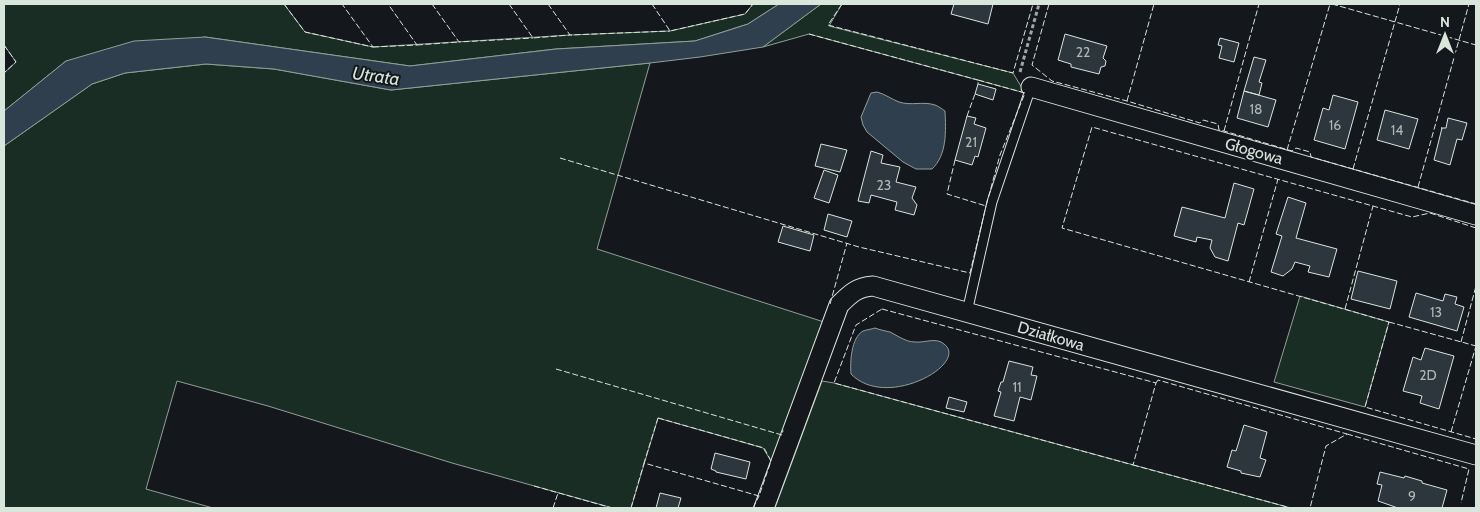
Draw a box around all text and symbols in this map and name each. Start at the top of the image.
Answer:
north arrow [1420,10,1470,60]
text: N [1440,13,1450,31]
house number: 22 [1076,43,1090,61]
water label: Utrata [351,62,401,90]
house number: 18 [1249,100,1263,118]
house number: 16 [1329,116,1341,134]
house number: 14 [1391,121,1403,139]
house number: 21 [965,133,977,151]
street label: Głogowa [1223,134,1285,168]
house number: 23 [877,176,891,194]
house number: 13 [1430,303,1442,321]
street label: Działkowa [1015,317,1087,355]
house number: 2D [1419,366,1437,384]
house number: 11 [1012,378,1022,396]
house number: 9 [1408,487,1416,505]

